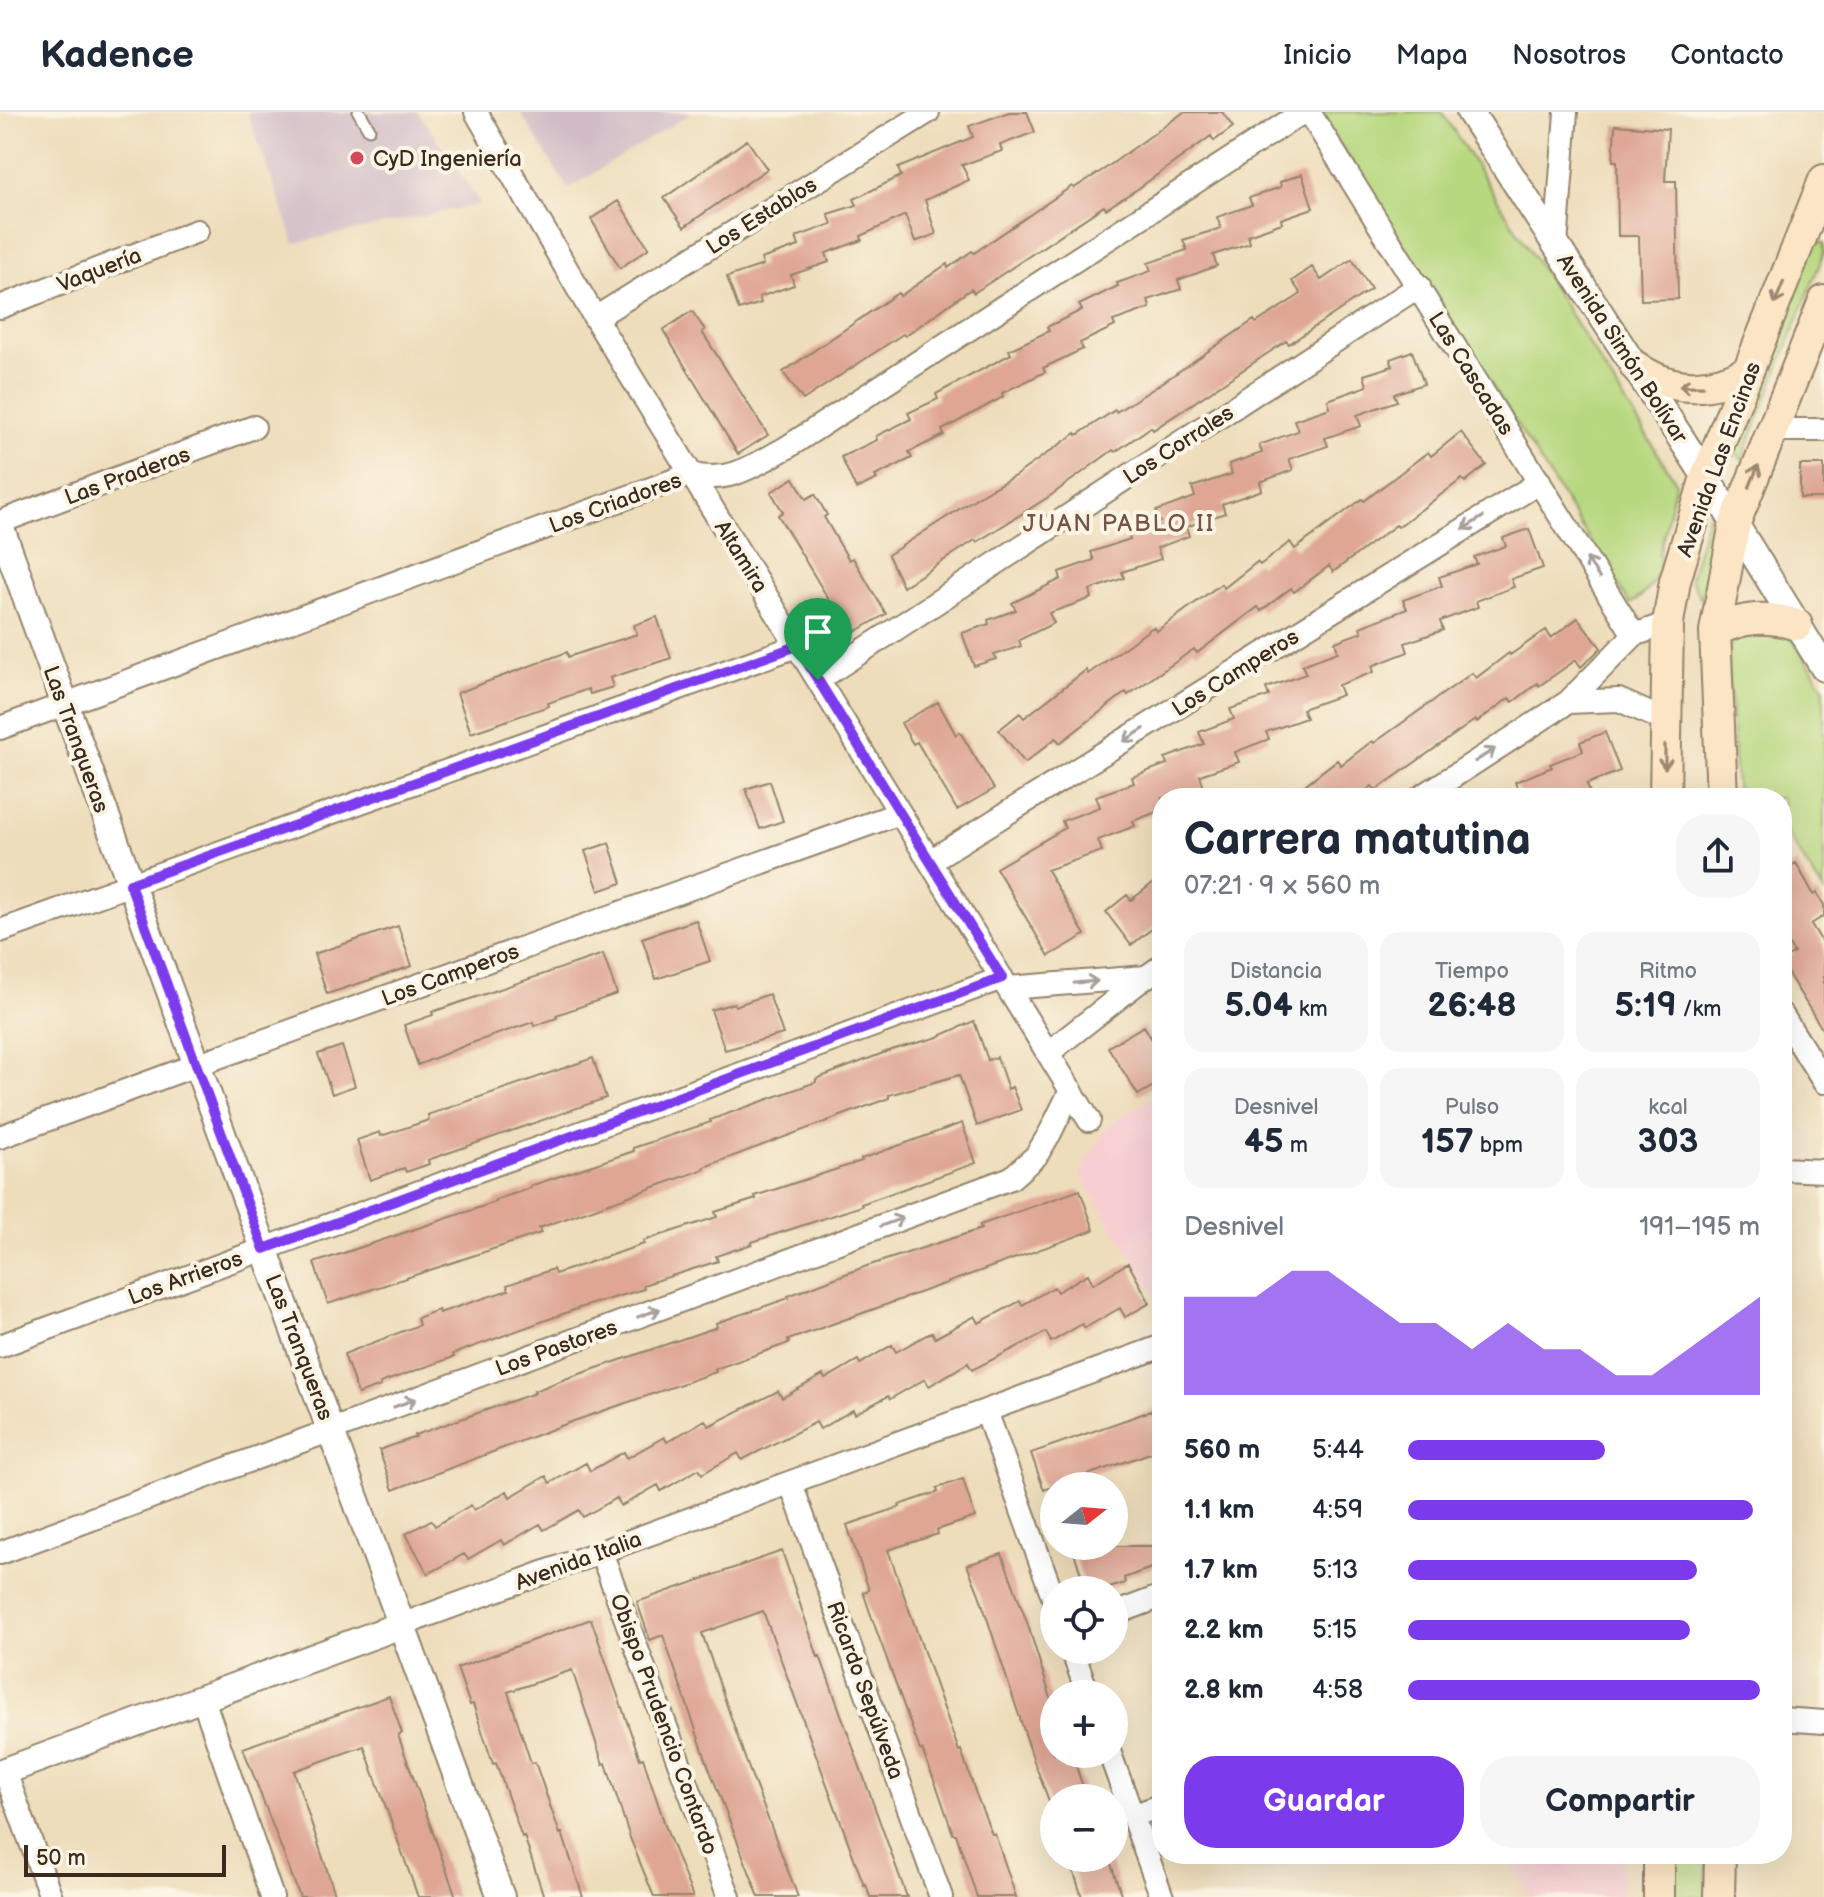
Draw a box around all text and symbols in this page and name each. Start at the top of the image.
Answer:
text: Kadence [40,33,194,78]
text: Inicio [1283,39,1352,72]
text: Mapa [1396,39,1468,72]
text: Nosotros [1512,39,1626,72]
text: Contacto [1670,39,1784,72]
place label: CyD Ingeniería [373,146,522,173]
marker: CyD Ingeniería [348,149,366,167]
street label: Los Establos [701,171,822,261]
street label: Vaquería [54,242,145,299]
street label: Avenida Simón Bolívar [1550,249,1694,449]
one-way arrow [1771,280,1785,305]
street label: Las Cascadas [1422,307,1519,441]
street label: Avenida Las Encinas [1672,358,1767,561]
one-way arrow [1678,378,1705,393]
street label: Los Corrales [1119,400,1239,491]
street label: Las Praderas [61,441,194,512]
one-way arrow [1747,464,1762,489]
street label: Los Criadores [546,467,686,540]
district label: JUAN PABLO II [1023,509,1215,538]
one-way arrow [1463,515,1485,531]
street label: Altamira [708,516,773,598]
one-way arrow [1585,557,1601,580]
pin [784,598,852,680]
icon: arrive [796,610,840,654]
street label: Los Camperos [1167,624,1304,723]
street label: Las Tranqueras [37,662,115,817]
one-way arrow [1123,727,1146,743]
one-way arrow [1658,743,1673,770]
one-way arrow [1473,747,1496,763]
text: Carrera matutina [1184,814,1531,867]
button: share [1676,814,1760,898]
text: 07:21 · 9 × 560 m [1184,871,1380,902]
street label: Los Camperos [378,938,523,1013]
text: Distancia [1230,958,1322,985]
text: Tiempo [1435,958,1509,985]
text: Ritmo [1639,958,1697,985]
one-way arrow [1072,974,1099,989]
text: 5.04 [1224,985,1293,1026]
text: 26:48 [1427,985,1517,1026]
text: 5:19 [1615,985,1677,1026]
text: km [1293,996,1328,1023]
text: /km [1677,996,1721,1023]
text: Desnivel [1234,1094,1318,1121]
text: Pulso [1445,1094,1499,1121]
text: kcal [1648,1094,1688,1121]
text: 45 [1244,1121,1284,1162]
text: 157 [1421,1121,1474,1162]
text: 303 [1638,1121,1698,1162]
text: m [1284,1132,1308,1159]
text: bpm [1474,1132,1523,1159]
text: Desnivel [1184,1212,1284,1243]
text: 191–195 m [1639,1212,1760,1243]
one-way arrow [879,1214,904,1228]
street label: Los Arrieros [125,1245,246,1312]
street label: Las Tranqueras [258,1271,339,1424]
one-way arrow [636,1304,661,1319]
street label: Los Pastores [492,1314,621,1383]
one-way arrow [392,1395,417,1409]
text: 560 m [1184,1435,1260,1466]
text: 5:44 [1312,1435,1364,1466]
north arrow [1040,1472,1128,1560]
map controls [1040,1472,1128,1872]
text: 1.1 km [1184,1495,1254,1526]
text: 4:59 [1312,1495,1363,1526]
street label: Avenida Italia [512,1526,645,1597]
text: 1.7 km [1184,1555,1258,1586]
text: 5:13 [1312,1555,1358,1586]
button: locate [1040,1576,1128,1664]
street label: Obispo Prudencio Contardo [604,1590,723,1859]
street label: Ricardo Sepúlveda [820,1598,909,1783]
text: 2.2 km [1184,1615,1264,1646]
text: 5:15 [1312,1615,1357,1646]
text: 2.8 km [1184,1675,1264,1706]
text: 4:58 [1312,1675,1363,1706]
button: + [1040,1680,1128,1768]
button: Guardar [1184,1756,1464,1848]
button: Compartir [1480,1756,1760,1848]
button: − [1040,1784,1128,1872]
scale bar [24,1841,226,1877]
text: 50 m [36,1845,86,1872]

